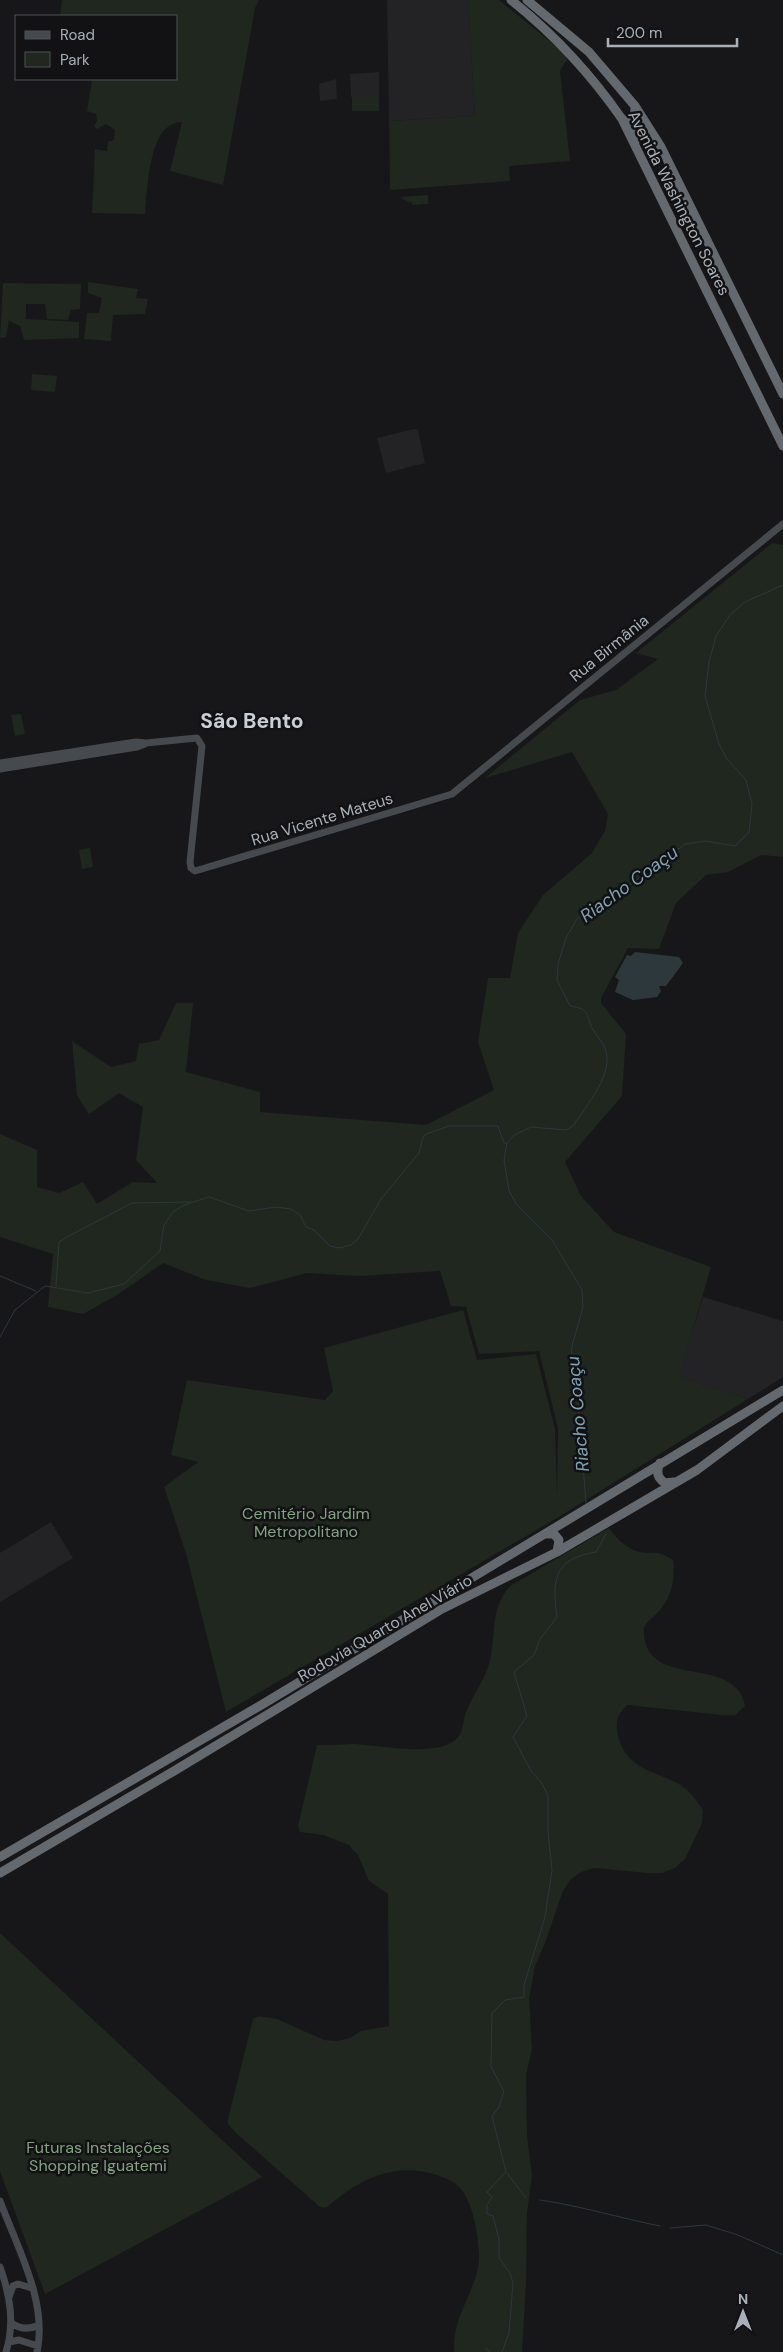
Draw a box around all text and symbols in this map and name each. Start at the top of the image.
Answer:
legend [15,15,178,80]
scale bar [608,15,737,47]
text: 200 m [616,23,662,43]
text: Road [60,25,95,45]
text: Park [60,50,90,70]
street label: Avenida Washington Soares [623,107,735,299]
street label: Rua Birmânia [565,610,653,686]
district label: São Bento [200,707,304,735]
street label: Rua Vicente Mateus [249,787,395,851]
water label: Riacho Coaçu [575,840,683,928]
water label: Riacho Coaçu [561,1355,595,1473]
park label: Cemitério Jardim Metropolitano [242,1503,370,1542]
street label: Rodovia Quarto Anel Viário [294,1569,476,1687]
park label: Futuras Instalações Shopping Iguatemi [26,2137,170,2176]
north arrow [718,2287,768,2337]
text: N [738,2290,748,2308]

